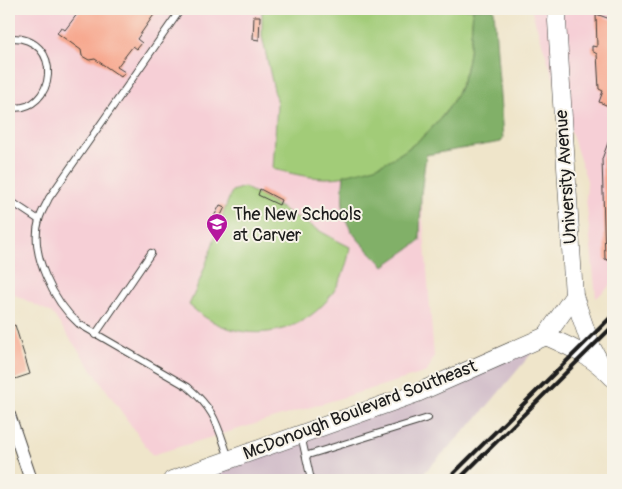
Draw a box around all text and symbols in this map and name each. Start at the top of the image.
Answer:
street label: University Avenue [550,109,582,245]
place label: The New Schools at Carver [233,203,361,247]
school or university icon: The New Schools at Carver [205,212,229,243]
street label: McDonough Boulevard Southeast [240,354,481,465]

